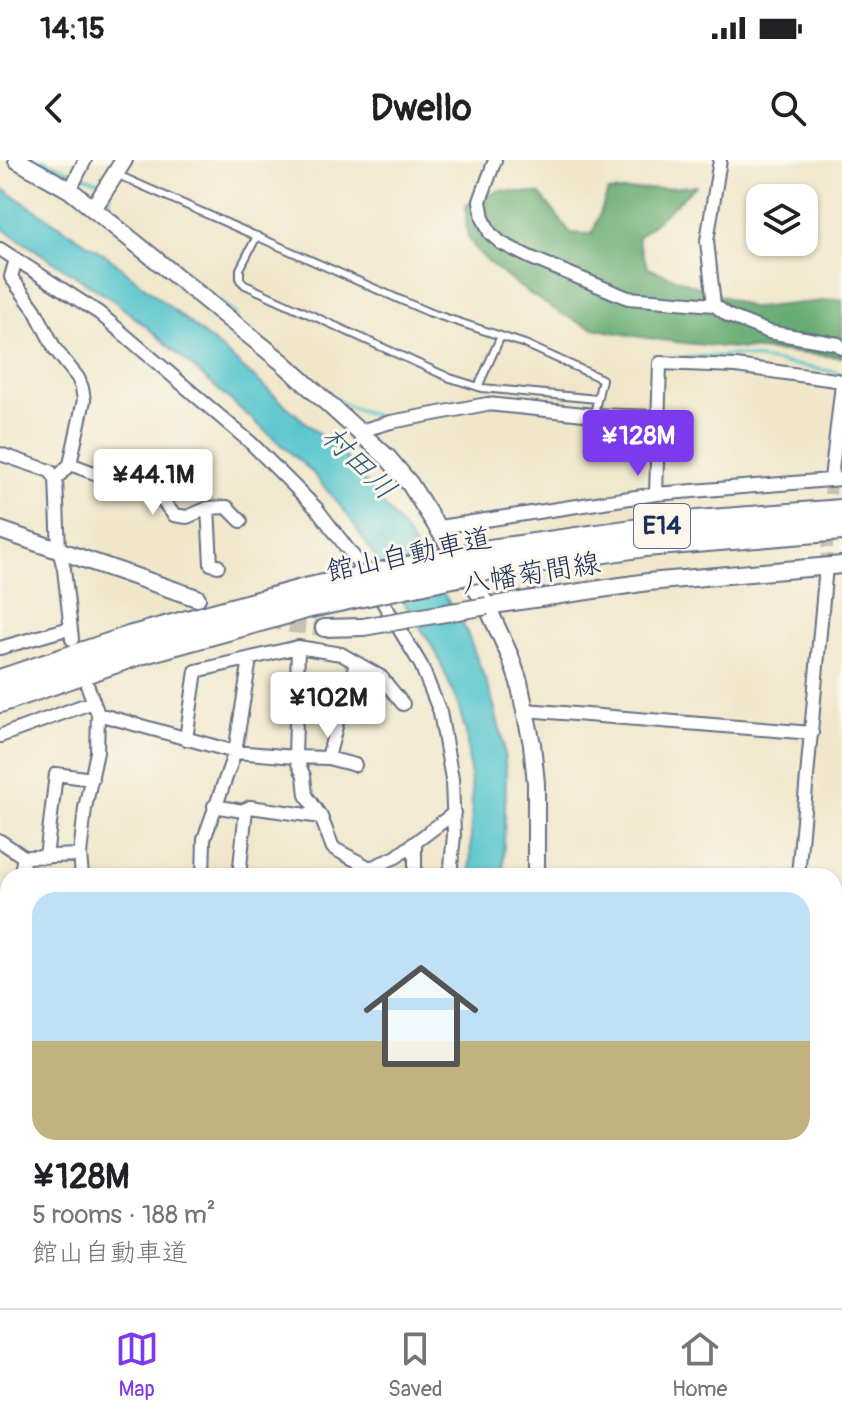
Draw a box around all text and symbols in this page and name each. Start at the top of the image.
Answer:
text: 14:15 [40,10,105,47]
icon: back [32,86,76,130]
text: Dwello [370,86,472,131]
icon: search [766,86,810,130]
map controls [746,184,818,256]
button: layers [746,184,818,256]
pin: ¥128M [582,410,694,478]
water label: 村田川 [314,418,404,508]
text: ¥128M [601,420,675,452]
pin: ¥44.1M [88,449,218,517]
text: ¥44.1M [112,459,194,491]
road number: E14 [634,504,690,548]
street label: 館山自動車道 [323,520,495,590]
street label: 八幡菊間線 [459,546,603,602]
pin: ¥102M [272,672,384,740]
text: ¥102M [288,682,368,714]
icon: home [349,944,493,1088]
text: ¥128M [32,1156,130,1199]
text: 5 rooms · 188 m² [32,1199,216,1231]
text: 館山自動車道 [32,1237,188,1269]
tab: Map [115,1327,159,1403]
tab: Saved [388,1327,443,1403]
tab: Home [672,1327,727,1403]

